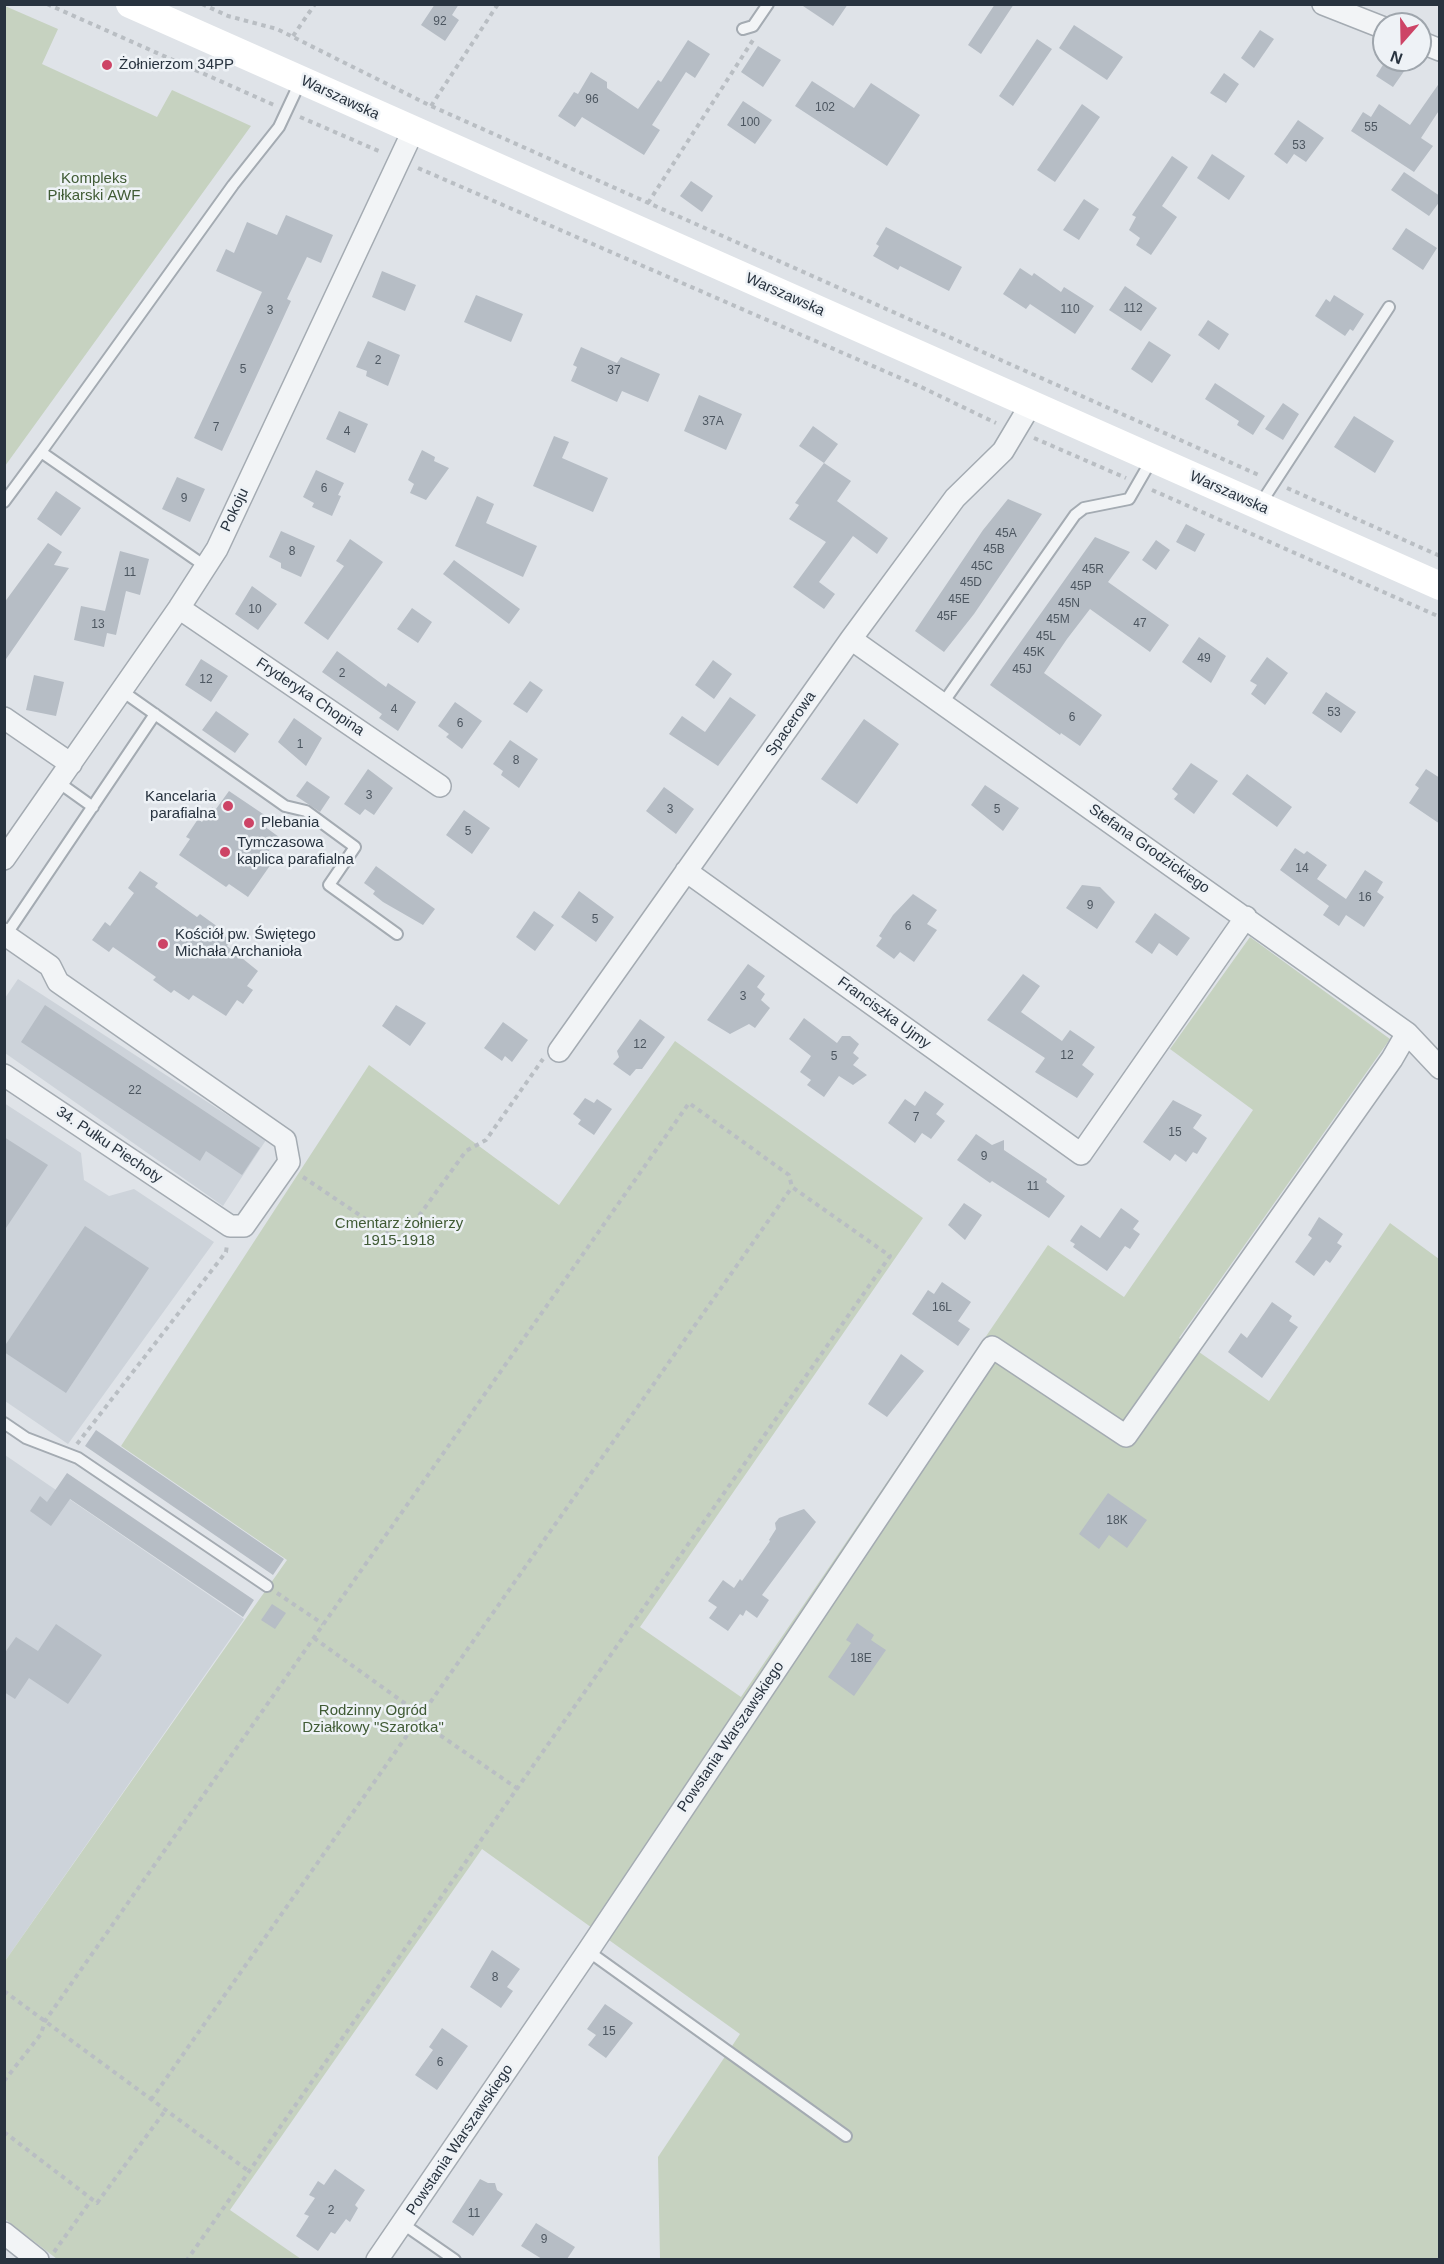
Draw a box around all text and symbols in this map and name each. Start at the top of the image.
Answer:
north arrow [1372,12,1432,72]
house number: 92 [433,15,447,29]
text: N [1388,48,1405,67]
place label: Żołnierzom 34PP [119,56,234,74]
marker: Żołnierzom 34PP [100,58,114,72]
street label: Warszawska [298,72,382,124]
house number: 96 [585,93,599,107]
house number: 102 [815,101,835,115]
house number: 100 [740,116,760,130]
house number: 55 [1364,121,1378,135]
house number: 53 [1292,139,1306,153]
park label: Kompleks Piłkarski AWF [48,170,140,205]
street label: Warszawska [743,270,827,320]
house number: 112 [1123,302,1143,316]
house number: 110 [1060,303,1080,317]
house number: 3 [267,304,273,318]
house number: 2 [375,354,381,368]
house number: 5 [240,363,246,377]
house number: 37 [607,364,621,378]
house number: 37A [702,415,724,429]
house number: 7 [213,421,219,435]
house number: 4 [344,425,350,439]
street label: Warszawska [1187,468,1271,518]
house number: 6 [321,482,327,496]
street label: Pokoju [217,485,253,535]
house number: 9 [181,492,187,506]
house number: 45A [995,527,1017,541]
house number: 45B [983,543,1005,557]
house number: 8 [289,545,295,559]
house number: 45C [971,560,993,574]
house number: 45R [1082,563,1104,577]
house number: 11 [124,566,136,580]
house number: 45D [960,576,982,590]
house number: 45P [1070,580,1092,594]
house number: 45E [948,593,970,607]
house number: 45N [1058,597,1080,611]
house number: 10 [248,603,262,617]
house number: 45F [937,610,957,624]
house number: 45M [1046,613,1070,627]
house number: 47 [1133,617,1147,631]
house number: 13 [91,618,105,632]
house number: 45L [1036,630,1056,644]
house number: 45K [1023,646,1045,660]
house number: 49 [1197,652,1211,666]
street label: Fryderyka Chopina [252,654,368,740]
house number: 45J [1012,663,1032,677]
house number: 2 [339,667,345,681]
house number: 12 [199,673,213,687]
street label: Spacerowa [762,688,820,760]
house number: 4 [391,703,397,717]
house number: 53 [1327,706,1341,720]
house number: 6 [1069,711,1075,725]
house number: 6 [457,717,463,731]
house number: 1 [297,738,303,752]
house number: 8 [513,754,519,768]
place label: Kancelaria parafialna [145,788,216,823]
house number: 3 [366,789,372,803]
marker: Kancelaria parafialna [221,799,235,813]
street label: Stefana Grodzickiego [1085,800,1213,898]
house number: 3 [667,803,673,817]
house number: 5 [994,803,1000,817]
place label: Plebania [261,814,319,832]
marker: Plebania [242,816,256,830]
house number: 5 [465,825,471,839]
place label: Tymczasowa kaplica parafialna [237,834,354,869]
marker: Tymczasowa kaplica parafialna [218,845,232,859]
house number: 14 [1295,862,1309,876]
house number: 16 [1358,891,1372,905]
house number: 9 [1087,899,1093,913]
house number: 5 [592,913,598,927]
house number: 6 [905,920,911,934]
place label: Kościół pw. Świętego Michała Archanioła [175,926,316,961]
marker: Kościół pw. Świętego Michała Archanioła [156,937,170,951]
street label: Franciszka Ujmy [834,973,934,1053]
house number: 3 [740,990,746,1004]
house number: 12 [633,1038,647,1052]
house number: 12 [1060,1049,1074,1063]
house number: 5 [831,1050,837,1064]
house number: 22 [128,1084,142,1098]
street label: 34. Pułku Piechoty [52,1103,166,1187]
house number: 7 [913,1111,919,1125]
house number: 15 [1168,1126,1182,1140]
house number: 9 [981,1150,987,1164]
house number: 11 [1027,1180,1039,1194]
park label: Cmentarz żołnierzy 1915-1918 [335,1215,463,1250]
house number: 16L [932,1301,952,1315]
house number: 18K [1106,1514,1128,1528]
house number: 18E [850,1652,872,1666]
street label: Powstania Warszawskiego [674,1658,788,1816]
park label: Rodzinny Ogród Działkowy "Szarotka" [302,1702,444,1737]
house number: 8 [492,1971,498,1985]
house number: 15 [602,2025,616,2039]
house number: 6 [437,2056,443,2070]
street label: Powstania Warszawskiego [403,2061,517,2219]
house number: 2 [328,2204,334,2218]
house number: 11 [468,2207,480,2221]
house number: 9 [541,2233,547,2247]

